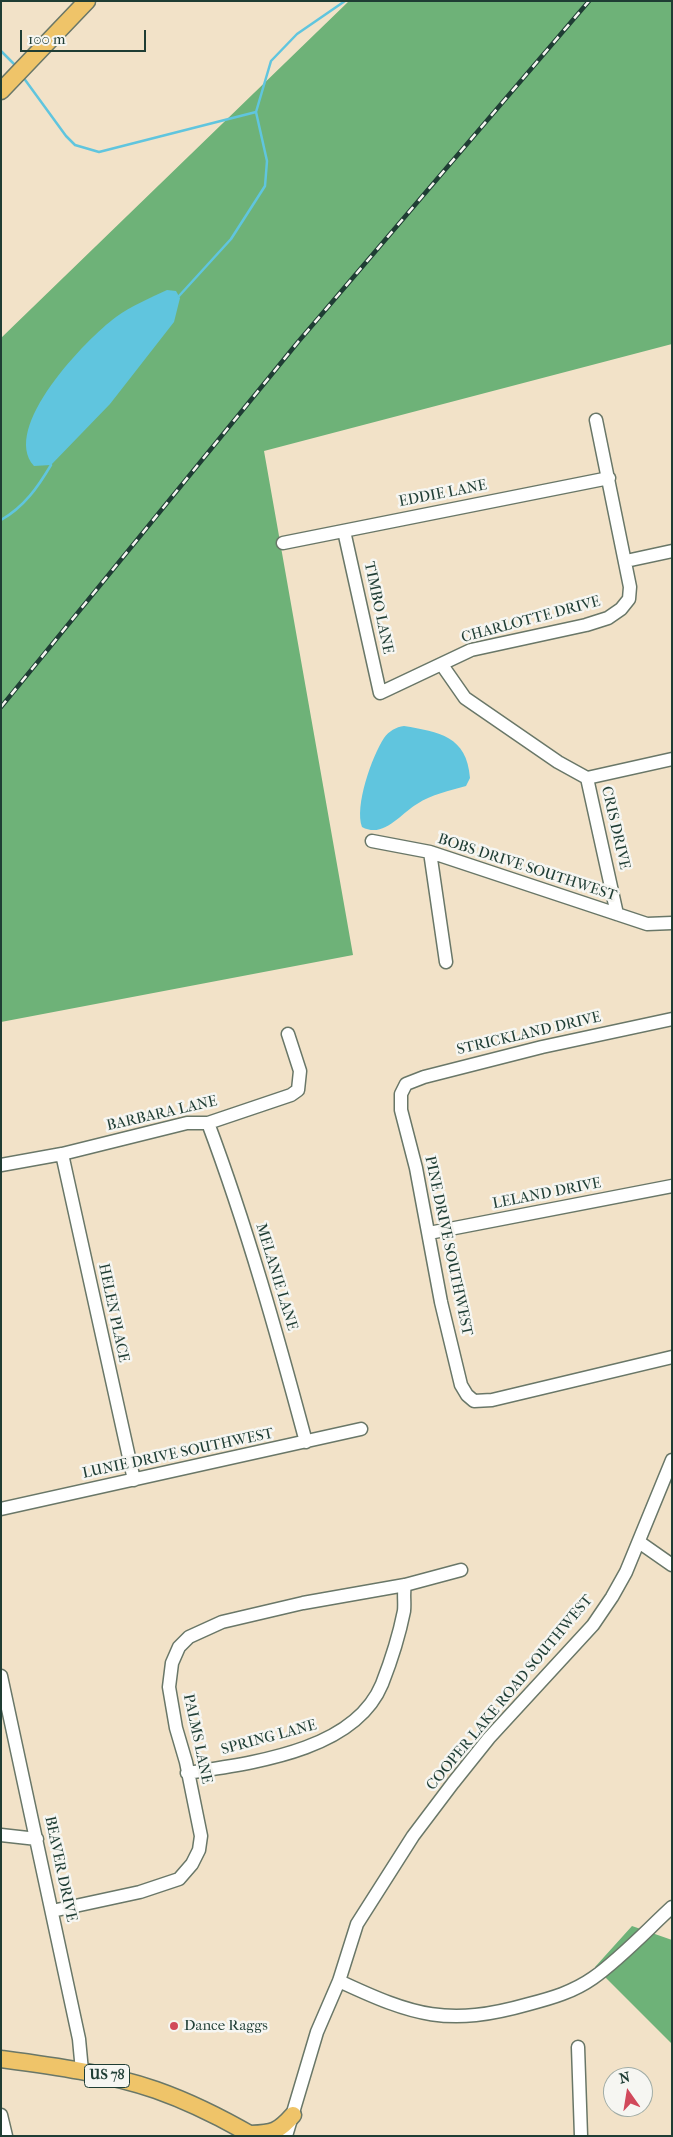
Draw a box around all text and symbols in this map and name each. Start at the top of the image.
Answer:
scale bar [22,20,149,52]
text: 100 m [28,30,66,48]
street label: EDDIE LANE [397,477,489,511]
street label: TIMBO LANE [359,560,397,656]
street label: CHARLOTTE DRIVE [459,593,603,647]
street label: CRIS DRIVE [597,785,633,871]
street label: BOBS DRIVE SOUTHWEST [435,831,619,905]
street label: STRICKLAND DRIVE [455,1009,603,1059]
street label: BARBARA LANE [105,1092,219,1136]
street label: PINE DRIVE SOUTHWEST [420,1154,476,1338]
street label: LELAND DRIVE [491,1175,603,1213]
street label: MELANIE LANE [251,1221,301,1333]
street label: HELEN PLACE [94,1262,132,1364]
street label: LUNIE DRIVE SOUTHWEST [81,1425,275,1483]
street label: COOPER LAKE ROAD SOUTHWEST [423,1592,597,1794]
street label: PALMS LANE [179,1692,215,1786]
street label: SPRING LANE [219,1717,319,1759]
street label: BEAVER DRIVE [40,1814,80,1924]
place label: Dance Raggs [184,2017,268,2035]
marker: Dance Raggs [168,2020,180,2032]
road number: US 78 [84,2064,130,2088]
north arrow [603,2067,653,2117]
text: N [618,2068,632,2087]

